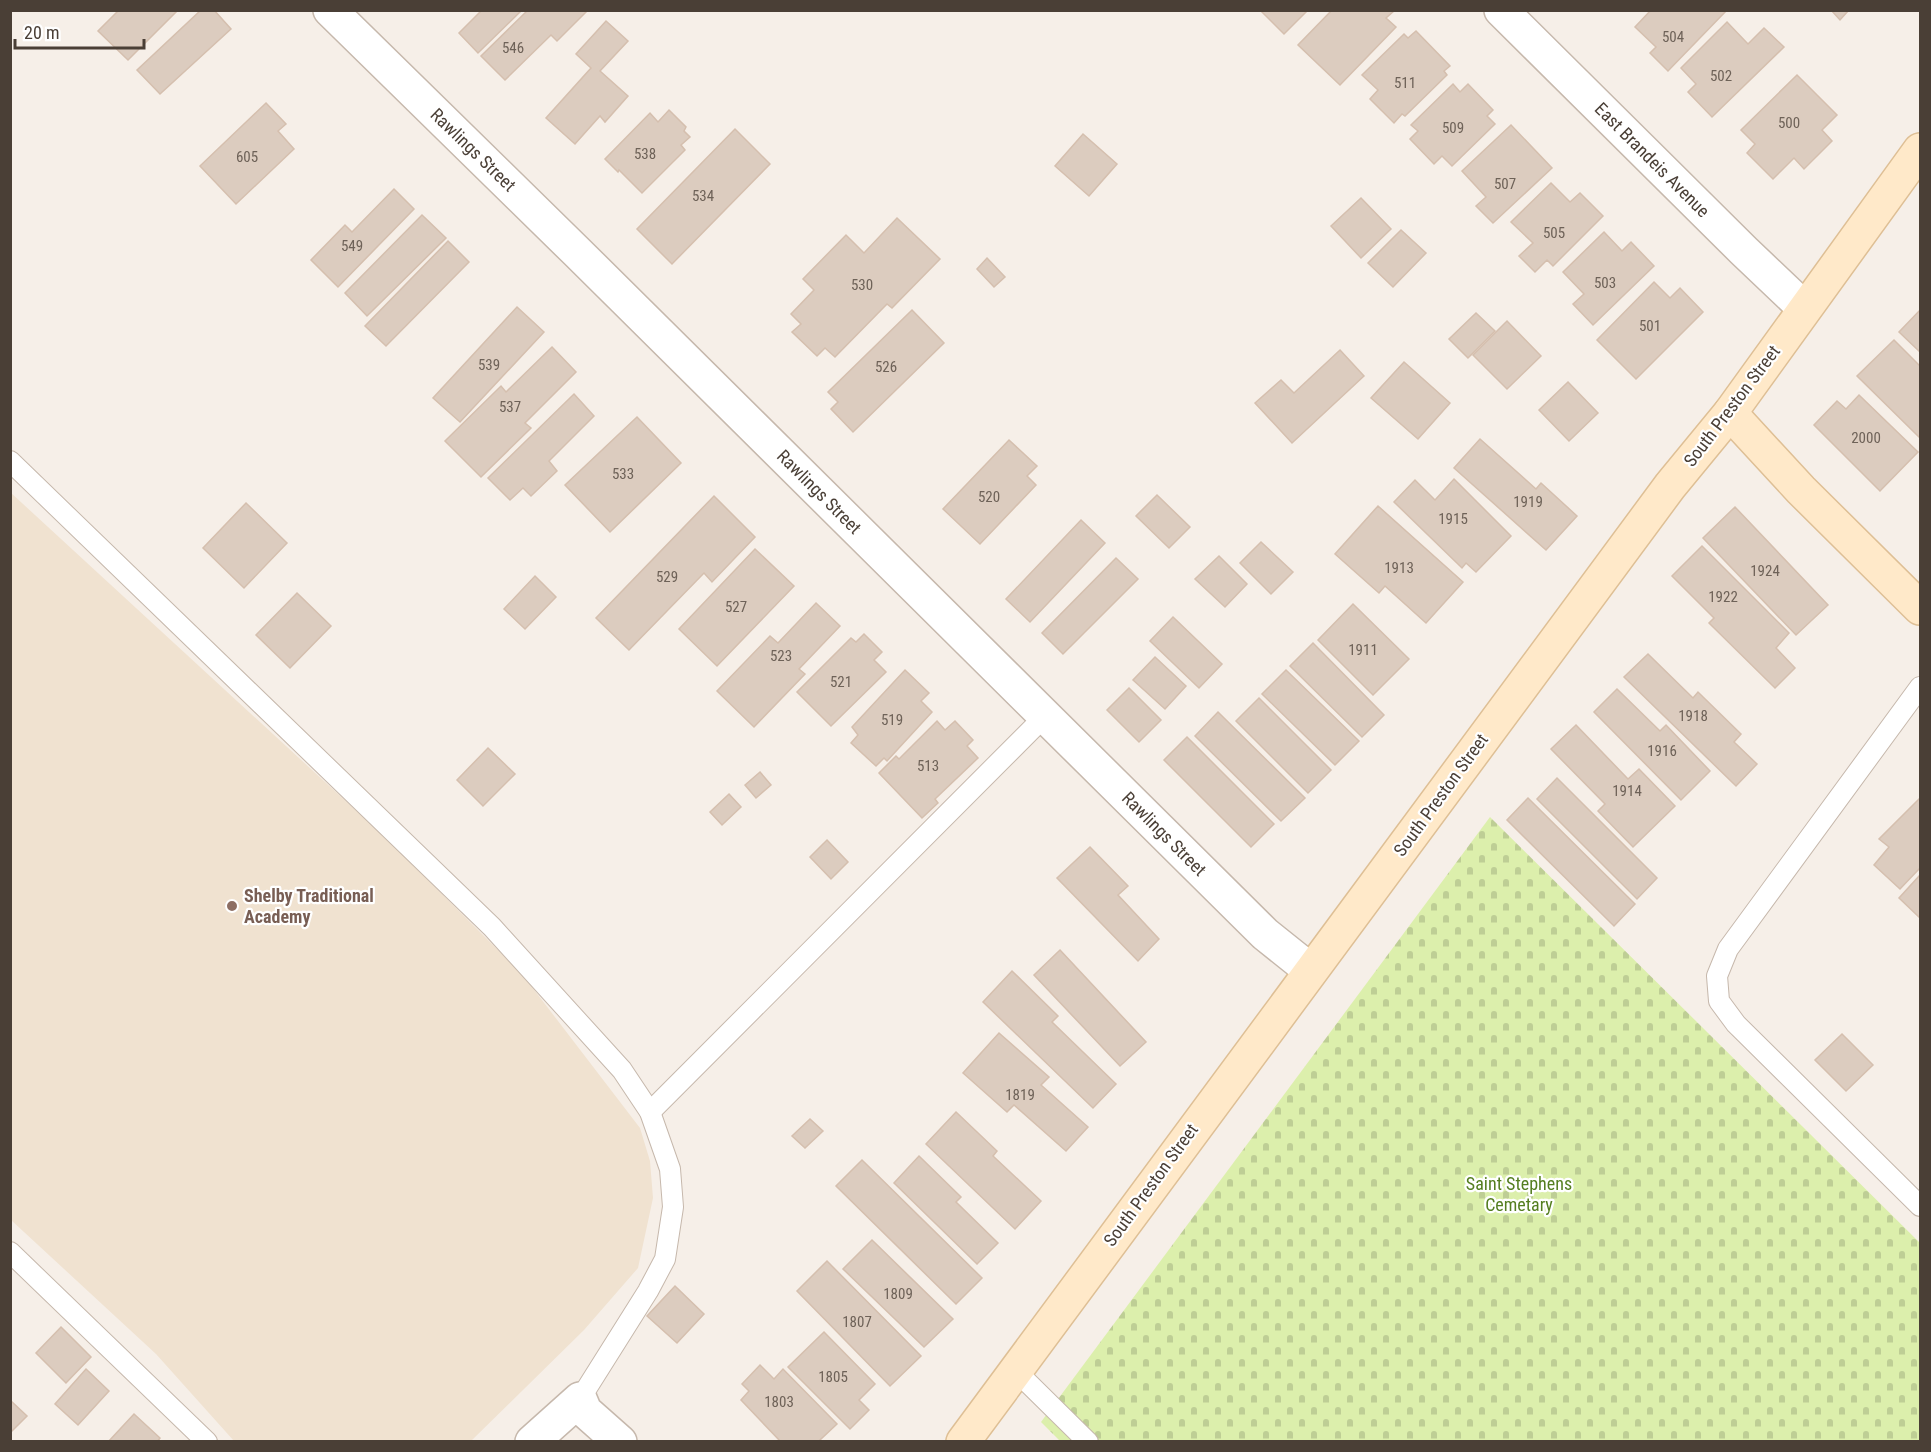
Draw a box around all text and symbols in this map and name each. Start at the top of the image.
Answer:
scale bar [15,12,144,50]
text: 20 m [24,22,59,43]
house number: 504 [1662,28,1684,46]
house number: 546 [502,39,524,57]
house number: 502 [1710,67,1732,85]
house number: 511 [1394,74,1416,92]
street label: East Brandeis Avenue [1591,98,1714,221]
street label: Rawlings Street [426,104,520,195]
house number: 500 [1778,114,1800,132]
house number: 509 [1442,119,1464,137]
house number: 538 [634,145,656,163]
house number: 605 [236,148,258,166]
house number: 507 [1494,175,1516,193]
house number: 534 [692,187,714,205]
house number: 505 [1543,224,1565,242]
house number: 549 [341,237,363,255]
house number: 503 [1594,274,1616,292]
house number: 530 [851,276,873,294]
house number: 501 [1639,317,1661,335]
street label: South Preston Street [1679,341,1784,470]
house number: 539 [478,356,500,374]
house number: 526 [875,358,897,376]
house number: 537 [499,398,521,416]
house number: 2000 [1851,429,1881,447]
street label: Rawlings Street [773,445,866,538]
house number: 533 [612,465,634,483]
house number: 520 [978,488,1000,506]
house number: 1919 [1513,493,1543,511]
house number: 1915 [1438,510,1468,528]
house number: 1913 [1384,559,1414,577]
house number: 1924 [1750,562,1780,580]
house number: 529 [656,568,678,586]
house number: 1922 [1708,588,1738,606]
house number: 527 [725,598,747,616]
house number: 1911 [1348,641,1378,659]
house number: 523 [770,647,792,665]
house number: 521 [830,673,852,691]
house number: 1918 [1678,707,1708,725]
house number: 519 [881,711,903,729]
street label: South Preston Street [1389,729,1492,860]
house number: 1916 [1647,742,1677,760]
house number: 513 [917,757,939,775]
house number: 1914 [1612,782,1642,800]
street label: Rawlings Street [1118,787,1211,880]
place label: Shelby Traditional Academy [244,885,374,927]
marker: Shelby Traditional Academy [225,899,239,913]
house number: 1819 [1005,1086,1035,1104]
street label: South Preston Street [1099,1119,1202,1250]
park label: Saint Stephens Cemetary [1466,1173,1572,1215]
house number: 1809 [883,1285,913,1303]
house number: 1807 [842,1313,872,1331]
house number: 1805 [818,1368,848,1386]
house number: 1803 [764,1393,794,1411]

